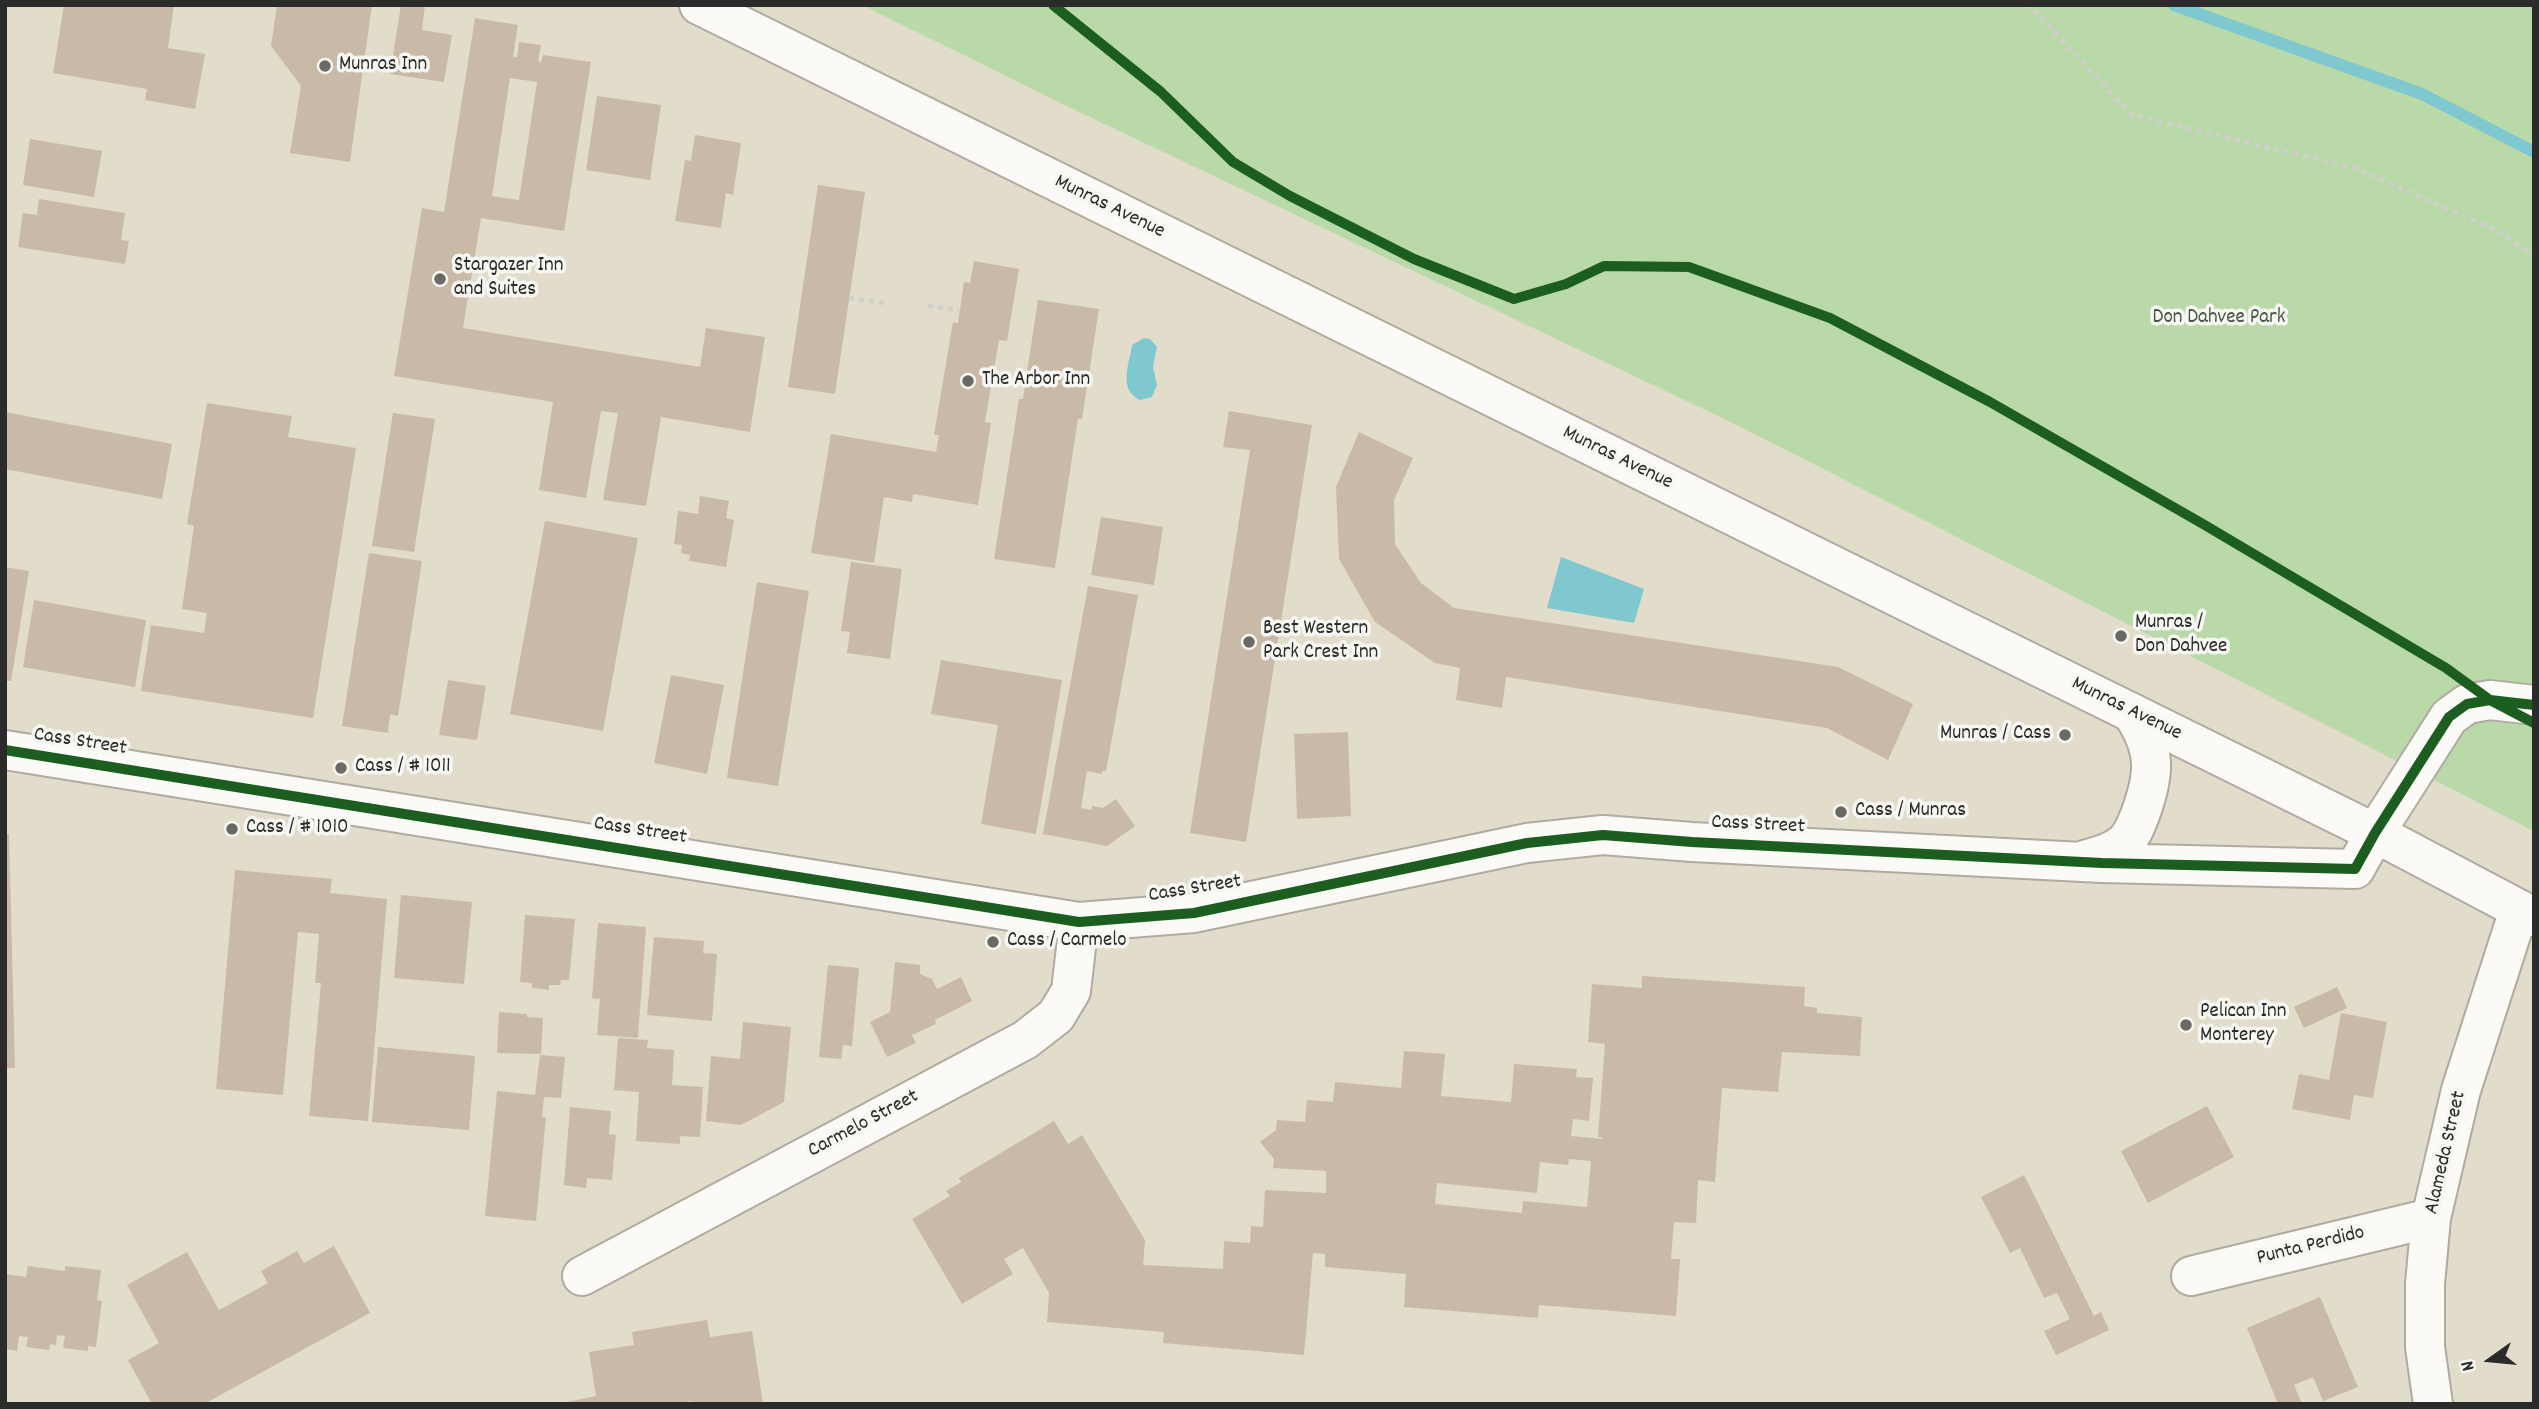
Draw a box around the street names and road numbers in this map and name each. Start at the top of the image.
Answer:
street label: Munras Avenue [1050,170,1168,246]
street label: Munras Avenue [1558,421,1676,497]
street label: Munras Avenue [2067,672,2185,748]
street label: Cass Street [32,723,128,763]
street label: Cass Street [1711,811,1805,841]
street label: Cass Street [592,812,688,852]
street label: Cass Street [1147,870,1243,910]
street label: Carmelo Street [804,1085,924,1165]
street label: Alameda Street [2421,1089,2473,1217]
street label: Punta Perdido [2255,1221,2367,1273]

